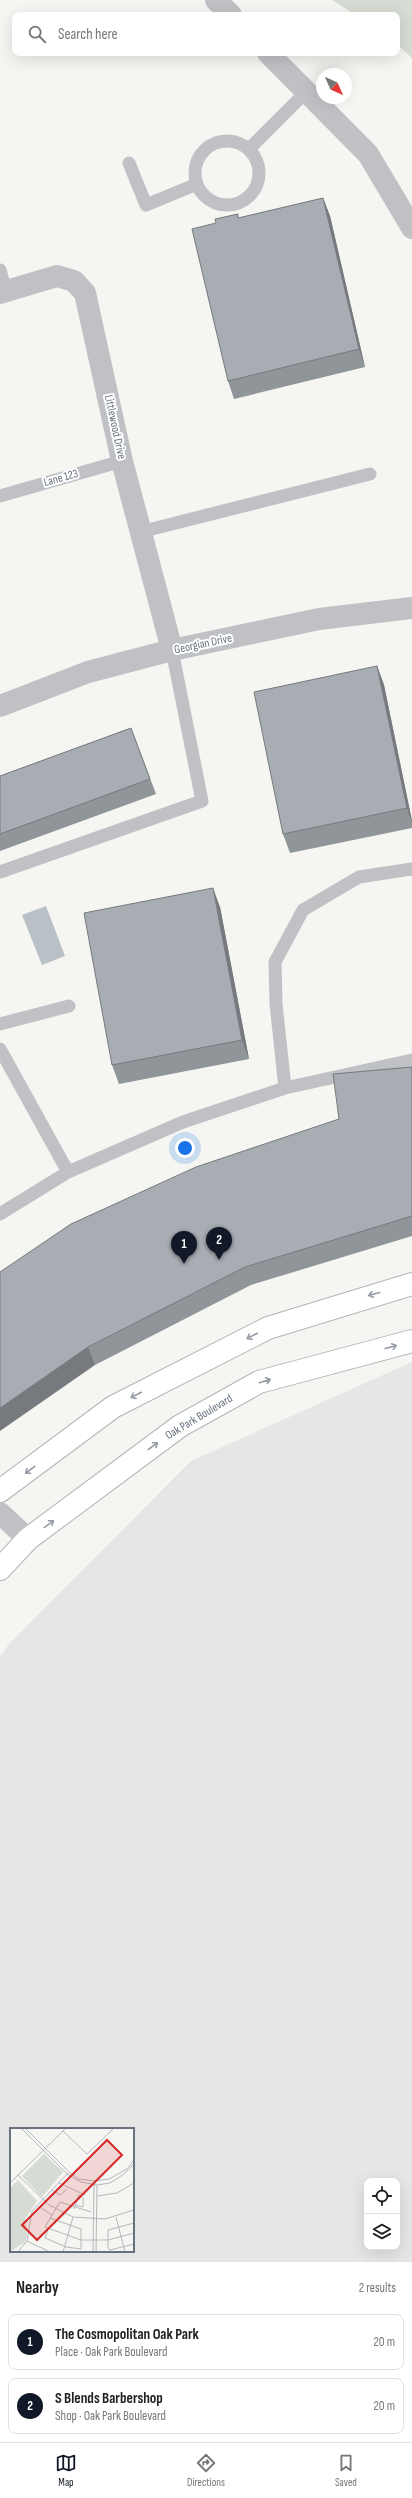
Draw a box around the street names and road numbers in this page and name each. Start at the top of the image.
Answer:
street label: Littlewood Drive [101,393,129,461]
street label: Lane 123 [42,466,80,490]
street label: Georgian Drive [173,631,233,657]
street label: Oak Park Boulevard [163,1391,235,1443]

